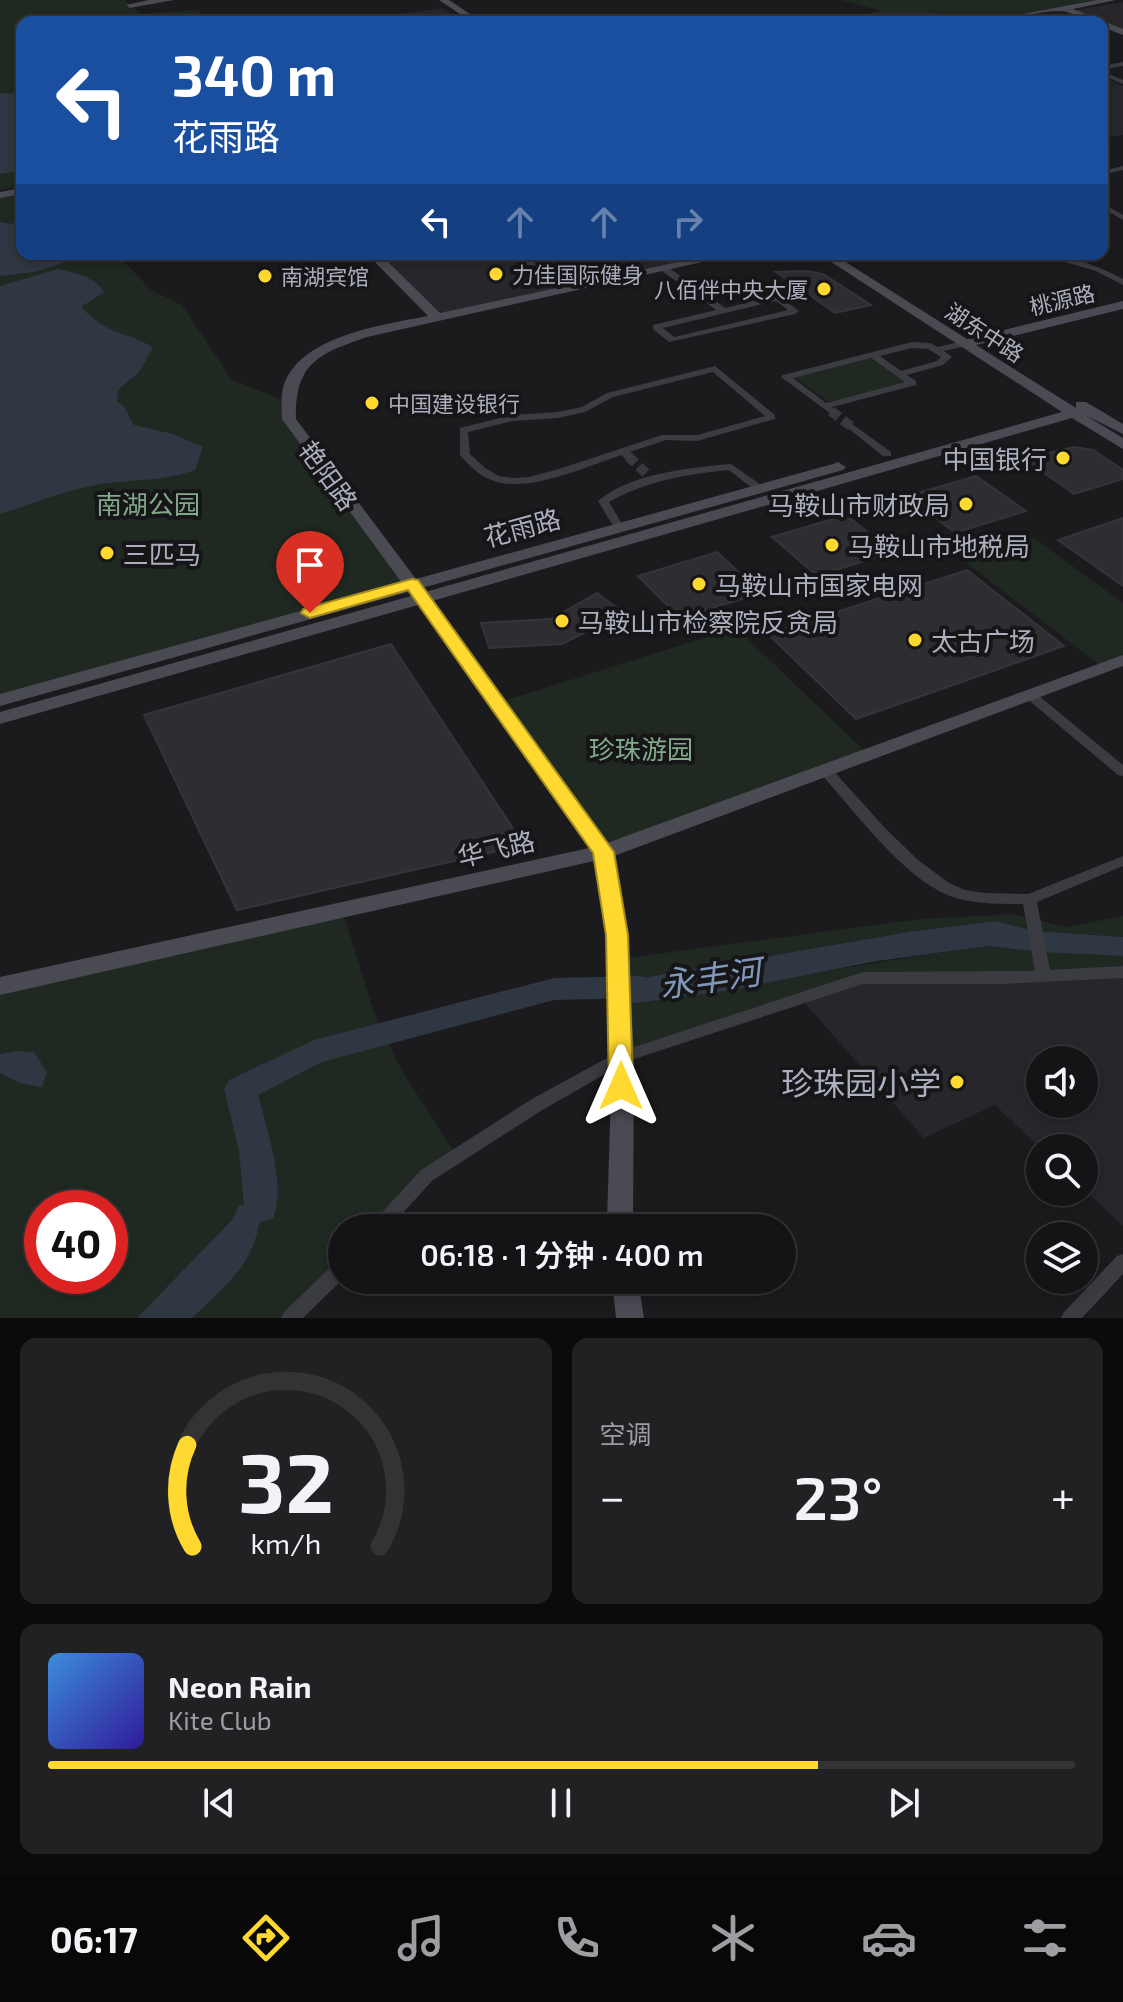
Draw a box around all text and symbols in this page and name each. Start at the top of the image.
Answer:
text: 340 m [172,40,336,107]
icon: left [40,48,144,152]
text: 花雨路 [172,114,280,157]
icon: left [414,200,458,244]
icon: ahead [498,200,542,244]
icon: ahead [582,200,626,244]
icon: right [666,200,710,244]
place label: 力佳国际健身 [512,261,644,287]
place label: 南湖宾馆 [281,263,369,289]
marker: 力佳国际健身 [487,265,505,283]
marker: 南湖宾馆 [256,267,274,285]
place label: 八佰伴中央大厦 [654,276,808,302]
street label: 桃源路 [1027,279,1097,319]
marker: 八佰伴中央大厦 [815,280,833,298]
street label: 湖东中路 [941,297,1029,367]
place label: 中国建设银行 [388,390,520,416]
marker: 中国建设银行 [363,394,381,412]
street label: 艳阳路 [294,434,364,516]
place label: 中国银行 [943,443,1047,474]
marker: 中国银行 [1054,449,1072,467]
park label: 南湖公园 [96,488,200,519]
place label: 马鞍山市财政局 [768,489,950,520]
marker: 马鞍山市财政局 [957,495,975,513]
street label: 花雨路 [480,502,564,552]
place label: 马鞍山市地税局 [848,530,1030,561]
pin [276,531,344,613]
marker: 马鞍山市地税局 [823,536,841,554]
place label: 三匹马 [123,538,201,569]
icon: arrive [288,543,332,587]
marker: 三匹马 [98,544,116,562]
place label: 马鞍山市国家电网 [715,569,923,600]
marker: 马鞍山市国家电网 [690,575,708,593]
place label: 马鞍山市检察院反贪局 [578,606,838,637]
marker: 马鞍山市检察院反贪局 [553,612,571,630]
place label: 太古广场 [931,625,1035,656]
marker: 太古广场 [906,631,924,649]
park label: 珍珠游园 [589,733,693,764]
street label: 华飞路 [455,824,537,872]
water label: 永丰河 [657,949,769,1004]
position arrow [579,1044,663,1128]
map controls [1026,1046,1098,1294]
button: sound [1026,1046,1098,1118]
place label: 珍珠园小学 [781,1063,941,1101]
marker: 珍珠园小学 [948,1073,966,1091]
button: search [1026,1134,1098,1206]
speed limit sign: 40 [24,1190,128,1294]
button: layers [1026,1222,1098,1294]
text: 06:18 · 1 分钟 · 400 m [420,1236,704,1272]
text: 空调 [600,1418,652,1449]
text: 32 [238,1430,334,1530]
text: 23° [793,1460,883,1532]
text: − [600,1469,625,1522]
text: + [1051,1469,1075,1522]
text: km/h [250,1525,321,1560]
text: Neon Rain [168,1668,312,1704]
text: Kite Club [168,1704,272,1735]
icon: previous [197,1781,241,1825]
icon: pause [539,1781,583,1825]
icon: next [882,1781,926,1825]
icon: directions [238,1910,294,1966]
icon: music [393,1910,449,1966]
icon: phone [549,1910,605,1966]
icon: climate [705,1910,761,1966]
icon: car [861,1910,917,1966]
icon: filters [1017,1910,1073,1966]
text: 06:17 [50,1917,138,1960]

